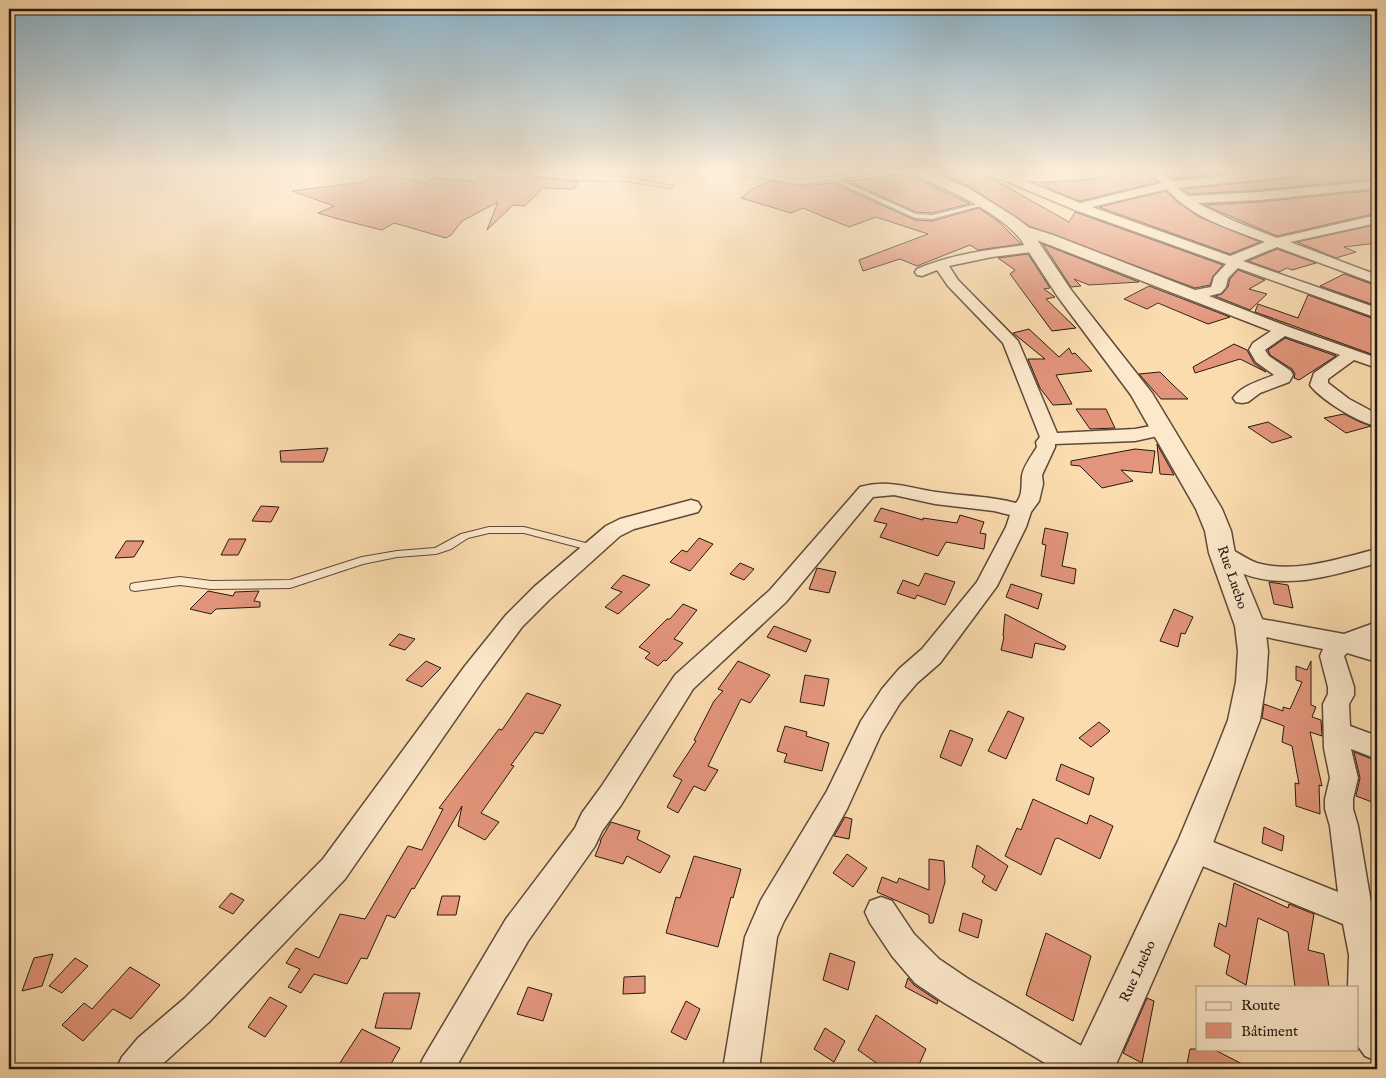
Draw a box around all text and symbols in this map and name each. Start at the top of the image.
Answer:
street label: Rue Luebo [1213,543,1251,612]
street label: Rue Luebo [1116,937,1160,1005]
legend [1196,986,1358,1050]
text: Route [1241,996,1280,1015]
text: Bâtiment [1241,1022,1298,1041]

